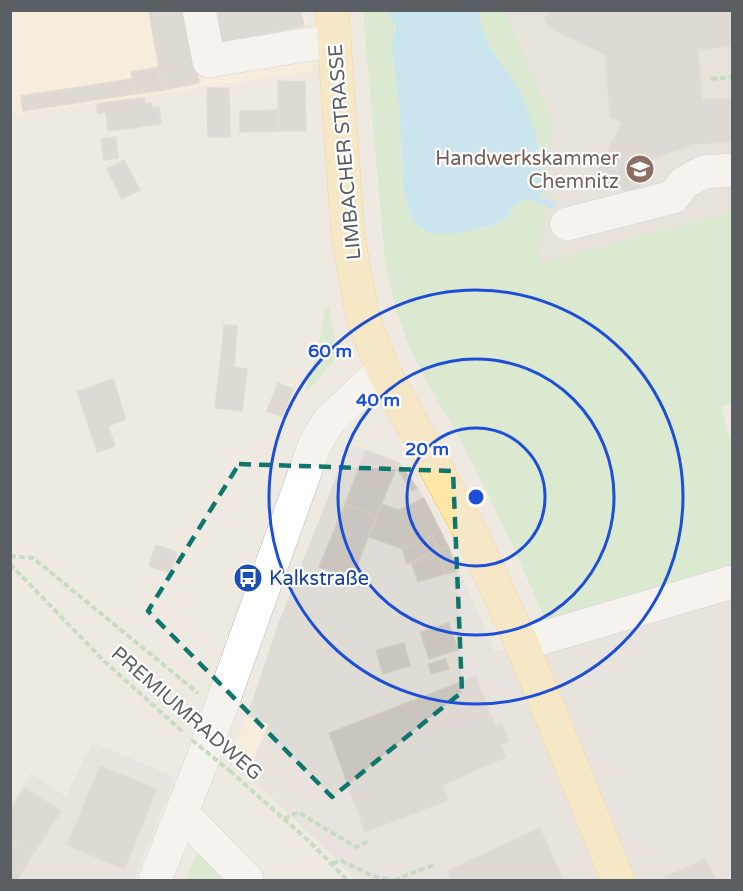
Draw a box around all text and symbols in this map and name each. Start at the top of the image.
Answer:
street label: LIMBACHER STRASSE [324,43,366,261]
place label: Handwerkskammer Chemnitz [435,147,619,194]
school or university icon: Handwerkskammer Chemnitz [624,153,656,185]
text: 60 m [308,340,352,362]
text: 40 m [356,389,400,411]
text: 20 m [405,438,449,460]
centre of rings [466,487,486,507]
bus stop icon: Kalkstraße [232,562,264,594]
place label: Kalkstraße [269,567,369,591]
street label: PREMIUMRADWEG [106,642,267,786]

